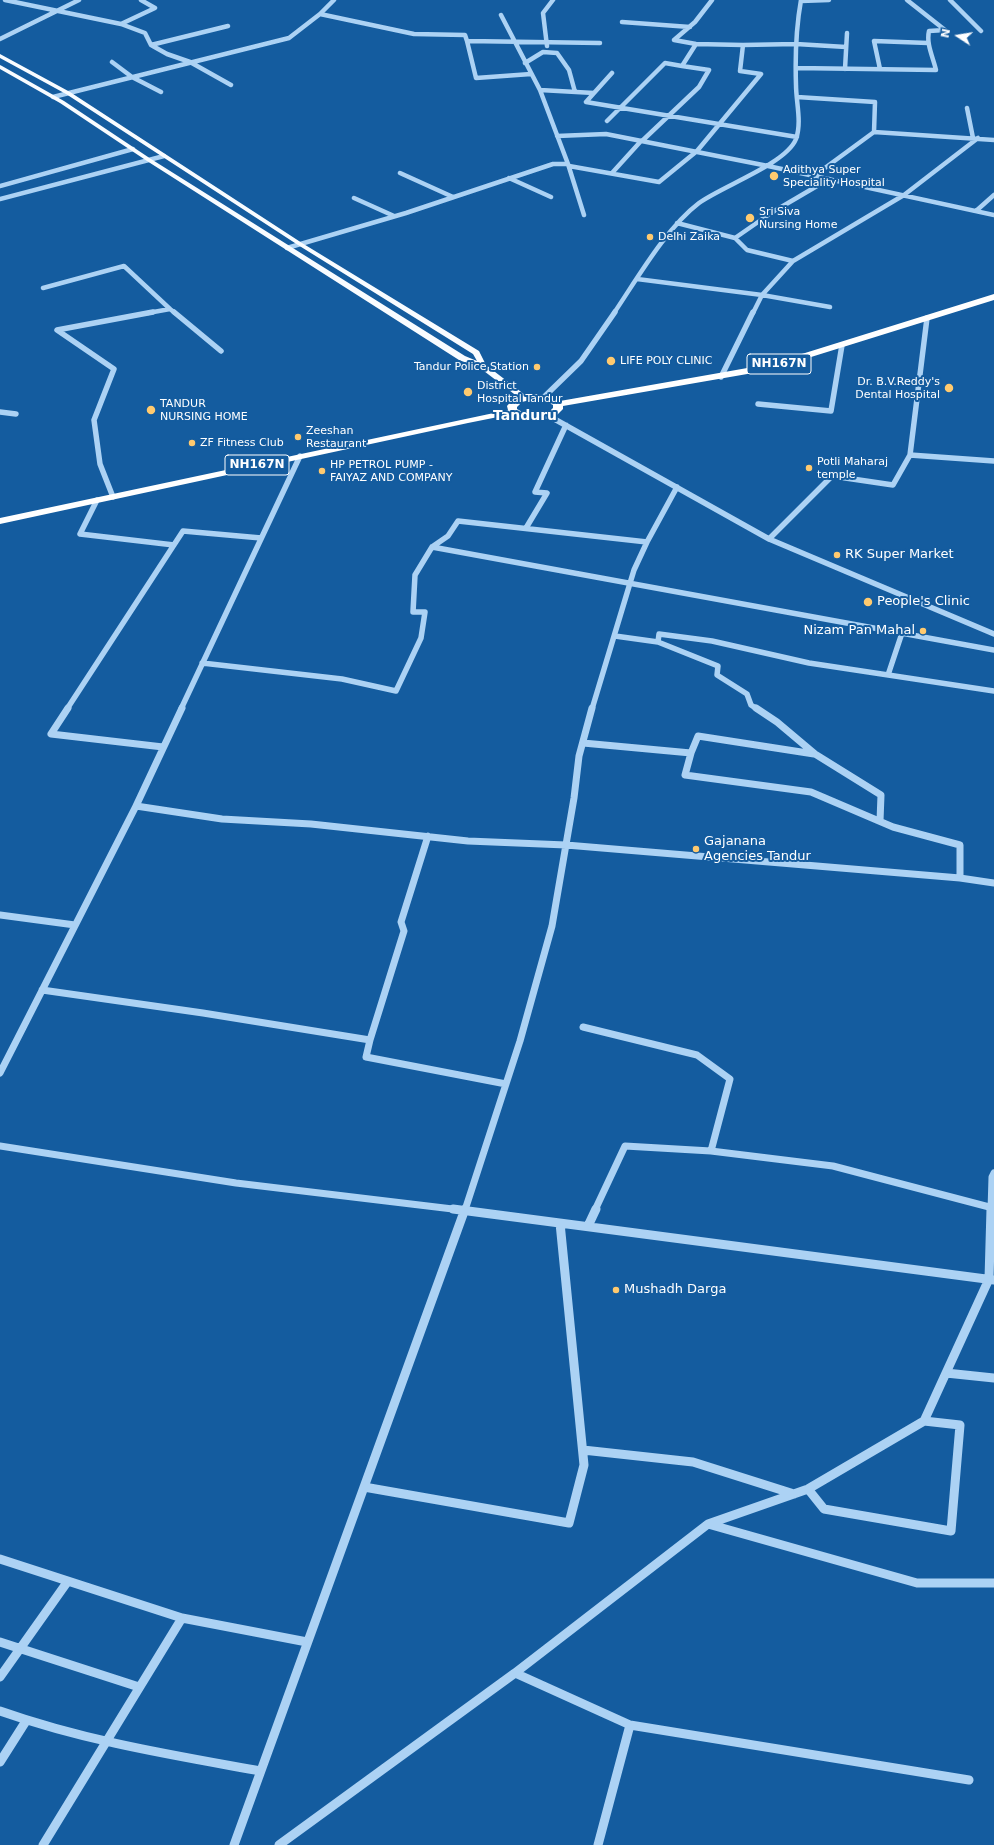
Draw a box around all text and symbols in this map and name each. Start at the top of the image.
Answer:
north arrow [938,16,978,56]
text: N [938,28,953,39]
place label: Adithya Super Speciality Hospital [783,163,885,189]
marker: Adithya Super Speciality Hospital [768,170,780,182]
place label: Sri Siva Nursing Home [759,205,837,231]
marker: Sri Siva Nursing Home [744,212,756,224]
place label: Delhi Zaika [658,230,720,244]
marker: Delhi Zaika [645,232,655,242]
place label: LIFE POLY CLINIC [620,354,713,368]
road number: NH167N [747,354,811,374]
marker: LIFE POLY CLINIC [605,355,617,367]
place label: Tandur Police Station [414,360,529,374]
marker: Tandur Police Station [532,362,542,372]
place label: Dr. B.V.Reddy's Dental Hospital [855,375,940,401]
place label: District Hospital Tandur [477,379,562,405]
marker: Dr. B.V.Reddy's Dental Hospital [943,382,955,394]
marker: District Hospital Tandur [462,386,474,398]
place label: TANDUR NURSING HOME [160,397,248,423]
marker: TANDUR NURSING HOME [145,404,157,416]
district label: Tanduru [493,408,557,424]
place label: Zeeshan Restaurant [306,424,366,450]
marker: Zeeshan Restaurant [293,432,303,442]
place label: ZF Fitness Club [200,436,284,450]
marker: ZF Fitness Club [187,438,197,448]
road number: NH167N [225,455,289,475]
place label: Potli Maharaj temple [817,455,888,481]
place label: HP PETROL PUMP - FAIYAZ AND COMPANY [330,458,452,484]
marker: Potli Maharaj temple [804,463,814,473]
marker: HP PETROL PUMP - FAIYAZ AND COMPANY [317,466,327,476]
place label: RK Super Market [845,547,954,563]
marker: RK Super Market [832,550,842,560]
place label: People's Clinic [877,594,970,610]
marker: People's Clinic [862,596,874,608]
place label: Nizam Pan Mahal [803,623,915,639]
marker: Nizam Pan Mahal [918,626,928,636]
place label: Gajanana Agencies Tandur [704,834,811,865]
marker: Gajanana Agencies Tandur [691,844,701,854]
place label: Mushadh Darga [624,1282,726,1298]
marker: Mushadh Darga [611,1285,621,1295]

